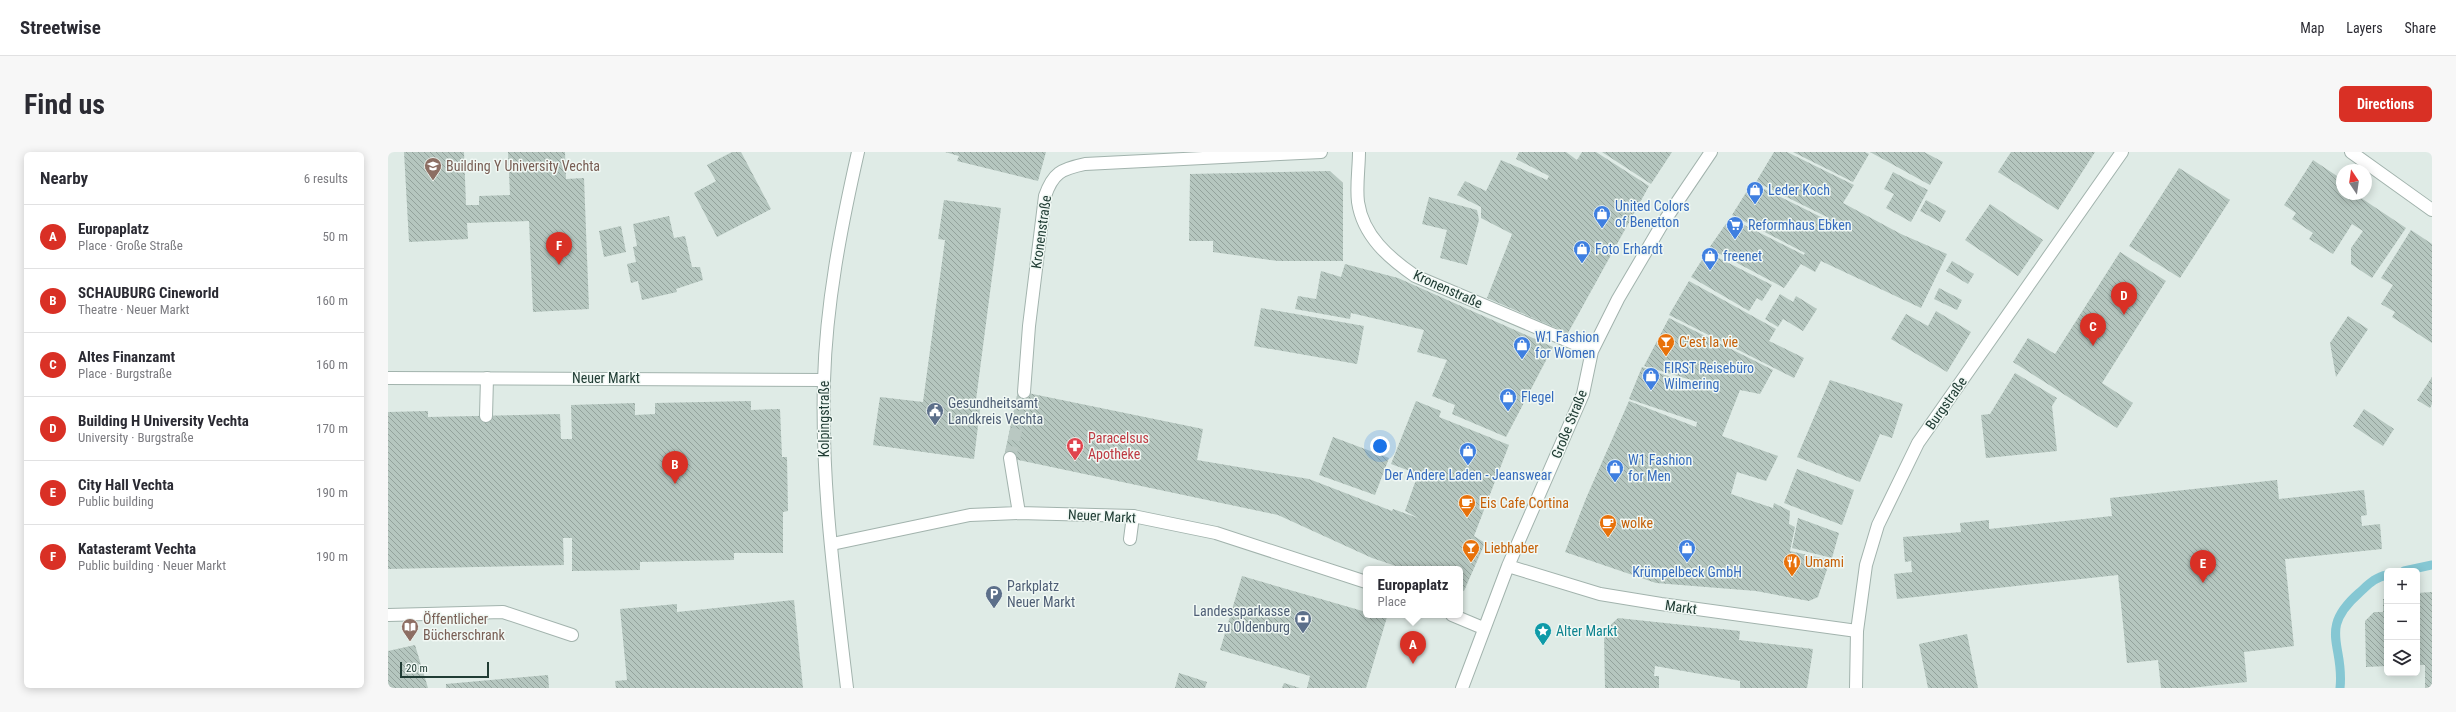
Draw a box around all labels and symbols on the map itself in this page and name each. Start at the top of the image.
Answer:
school or university icon: Building Y University Vechta [423,156,443,181]
place label: Building Y University Vechta [446,158,600,174]
north arrow [2336,164,2372,200]
shop icon: Leder Koch [1745,180,1765,205]
place label: Leder Koch [1768,182,1830,198]
street label: Kronenstraße [1028,194,1054,270]
place label: United Colors of Benetton [1615,198,1690,230]
shop icon: United Colors of Benetton [1592,204,1612,229]
supermarket icon: Reformhaus Ebken [1725,215,1745,240]
place label: Reformhaus Ebken [1748,217,1851,233]
pin: F [546,232,572,265]
shop icon: Foto Erhardt [1572,239,1592,264]
place label: Foto Erhardt [1595,241,1663,257]
shop icon: freenet [1700,246,1720,271]
place label: freenet [1723,248,1762,264]
street label: Kronenstraße [1411,267,1485,312]
pin: D [2111,282,2137,315]
pin: C [2080,313,2106,346]
place label: W1 Fashion for Women [1535,329,1599,361]
bar icon: C'est la vie [1656,332,1676,357]
place label: C'est la vie [1679,334,1739,350]
shop icon: W1 Fashion for Women [1512,335,1532,360]
place label: FIRST Reisebüro Wilmering [1664,360,1754,392]
shop icon: FIRST Reisebüro Wilmering [1641,366,1661,391]
street label: Neuer Markt [572,370,640,386]
street label: Burgstraße [1922,373,1970,432]
street label: Kolpingstraße [816,380,832,457]
shop icon: Flegel [1498,387,1518,412]
street label: Große Straße [1548,387,1590,461]
place label: Flegel [1521,389,1554,405]
place label: Gesundheitsamt Landkreis Vechta [948,395,1043,427]
public building icon: Gesundheitsamt Landkreis Vechta [925,401,945,426]
place label: Paracelsus Apotheke [1088,430,1149,462]
pharmacy icon: Paracelsus Apotheke [1065,436,1085,461]
your location [1370,436,1390,456]
shop icon: Der Andere Laden - Jeanswear [1458,441,1478,466]
pin: B [662,451,688,484]
place label: W1 Fashion for Men [1628,452,1692,484]
shop icon: W1 Fashion for Men [1605,458,1625,483]
place label: Der Andere Laden - Jeanswear [1384,467,1552,483]
cafe icon: Eis Cafe Cortina [1457,493,1477,518]
place label: Eis Cafe Cortina [1480,495,1569,511]
street label: Neuer Markt [1068,506,1136,526]
cafe icon: wolke [1598,513,1618,538]
place label: wolke [1621,515,1654,531]
bar icon: Liebhaber [1461,538,1481,563]
shop icon: Krümpelbeck GmbH [1677,538,1697,563]
place label: Liebhaber [1484,540,1539,556]
pin: E [2190,550,2216,583]
restaurant icon: Umami [1782,552,1802,577]
place label: Umami [1805,554,1844,570]
place label: Krümpelbeck GmbH [1632,564,1742,580]
place label: Parkplatz Neuer Markt [1007,578,1075,610]
parking icon: Parkplatz Neuer Markt [984,584,1004,609]
street label: Markt [1664,597,1698,617]
place label: Landessparkasse zu Oldenburg [1193,603,1290,635]
bank icon: Landessparkasse zu Oldenburg [1293,609,1313,634]
place label: Öffentlicher Bücherschrank [423,611,506,643]
library icon: Öffentlicher Bücherschrank [400,617,420,642]
place icon: Alter Markt [1533,621,1553,646]
place label: Alter Markt [1556,623,1617,639]
pin: A [1400,631,1426,664]
scale bar [400,660,489,679]

